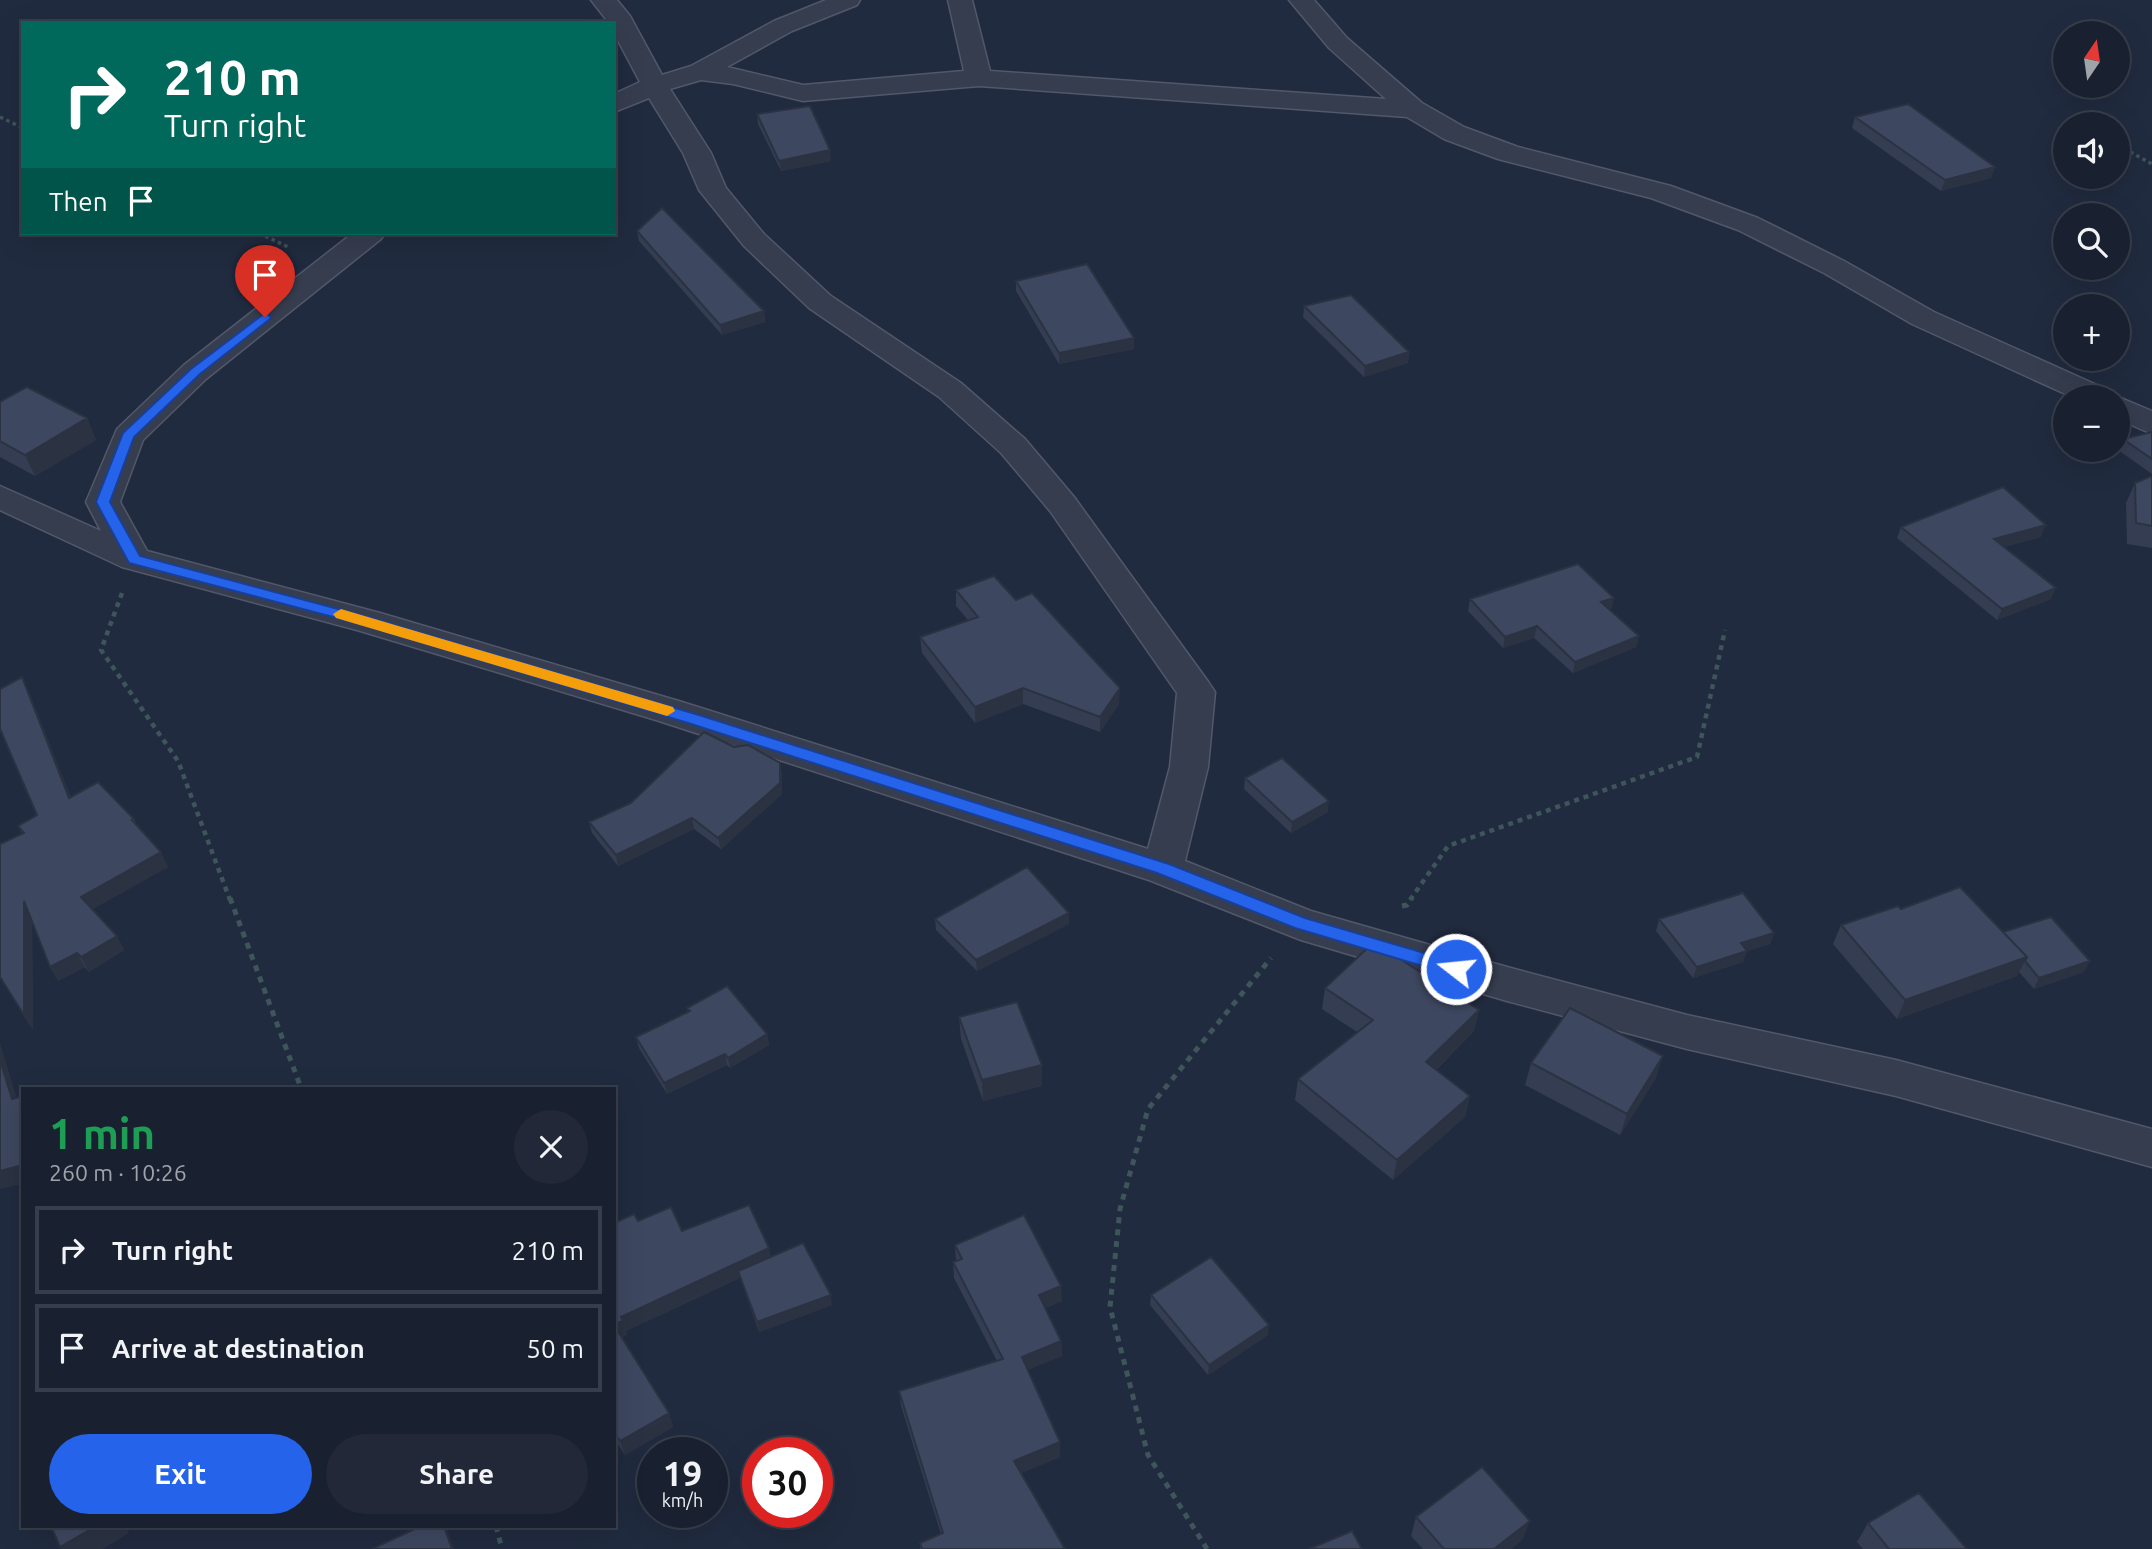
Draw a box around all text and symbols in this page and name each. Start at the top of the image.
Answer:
north arrow [2053,21,2130,98]
map controls [2053,21,2130,462]
icon: right [49,49,140,140]
text: 210 m [164,49,301,104]
text: Turn right [164,107,306,143]
button: sound [2053,112,2130,189]
icon: arrive [122,182,160,220]
text: Then [49,187,108,216]
button: search [2053,203,2130,280]
pin [235,245,295,317]
icon: arrive [246,256,284,294]
button: + [2053,294,2130,371]
button: − [2053,385,2130,462]
position arrow [1419,932,1493,1006]
text: 1 min [49,1110,155,1157]
button: close [514,1110,588,1184]
text: 260 m · 10:26 [49,1160,187,1185]
icon: right [53,1231,91,1269]
text: Turn right [112,1236,233,1265]
text: 210 m [512,1236,584,1265]
icon: arrive [53,1329,91,1367]
text: Arrive at destination [112,1334,365,1363]
text: 50 m [526,1334,584,1363]
button: Exit [49,1434,312,1514]
button: Share [326,1434,588,1514]
speed limit sign: 30 [742,1437,833,1528]
text: 19 [663,1453,702,1493]
text: km/h [662,1490,703,1510]

